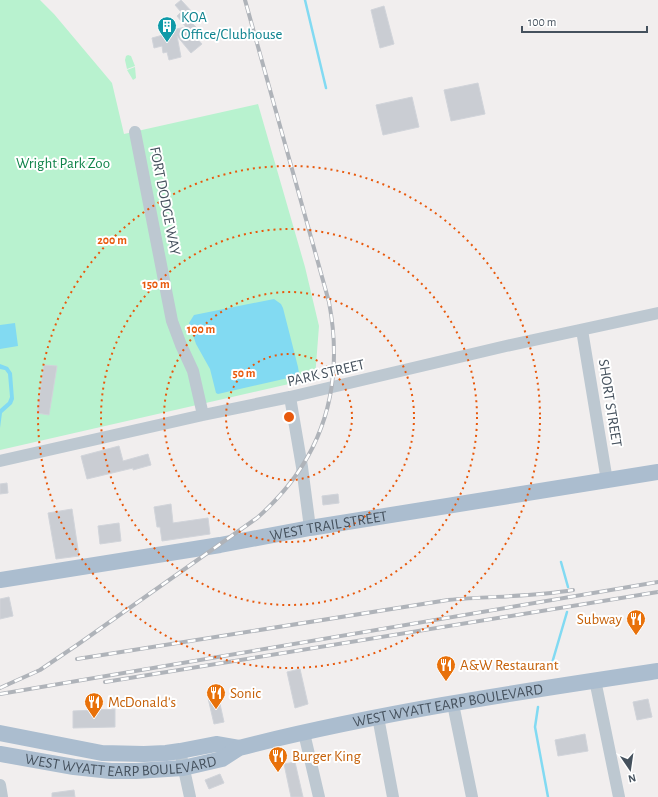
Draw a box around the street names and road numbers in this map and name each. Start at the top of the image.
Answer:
street label: FORT DODGE WAY [147,145,183,257]
street label: PARK STREET [286,357,367,389]
street label: SHORT STREET [596,358,624,449]
street label: WEST TRAIL STREET [269,508,389,543]
street label: WEST WYATT EARP BOULEVARD [351,681,544,729]
street label: WEST WYATT EARP BOULEVARD [24,751,218,779]

